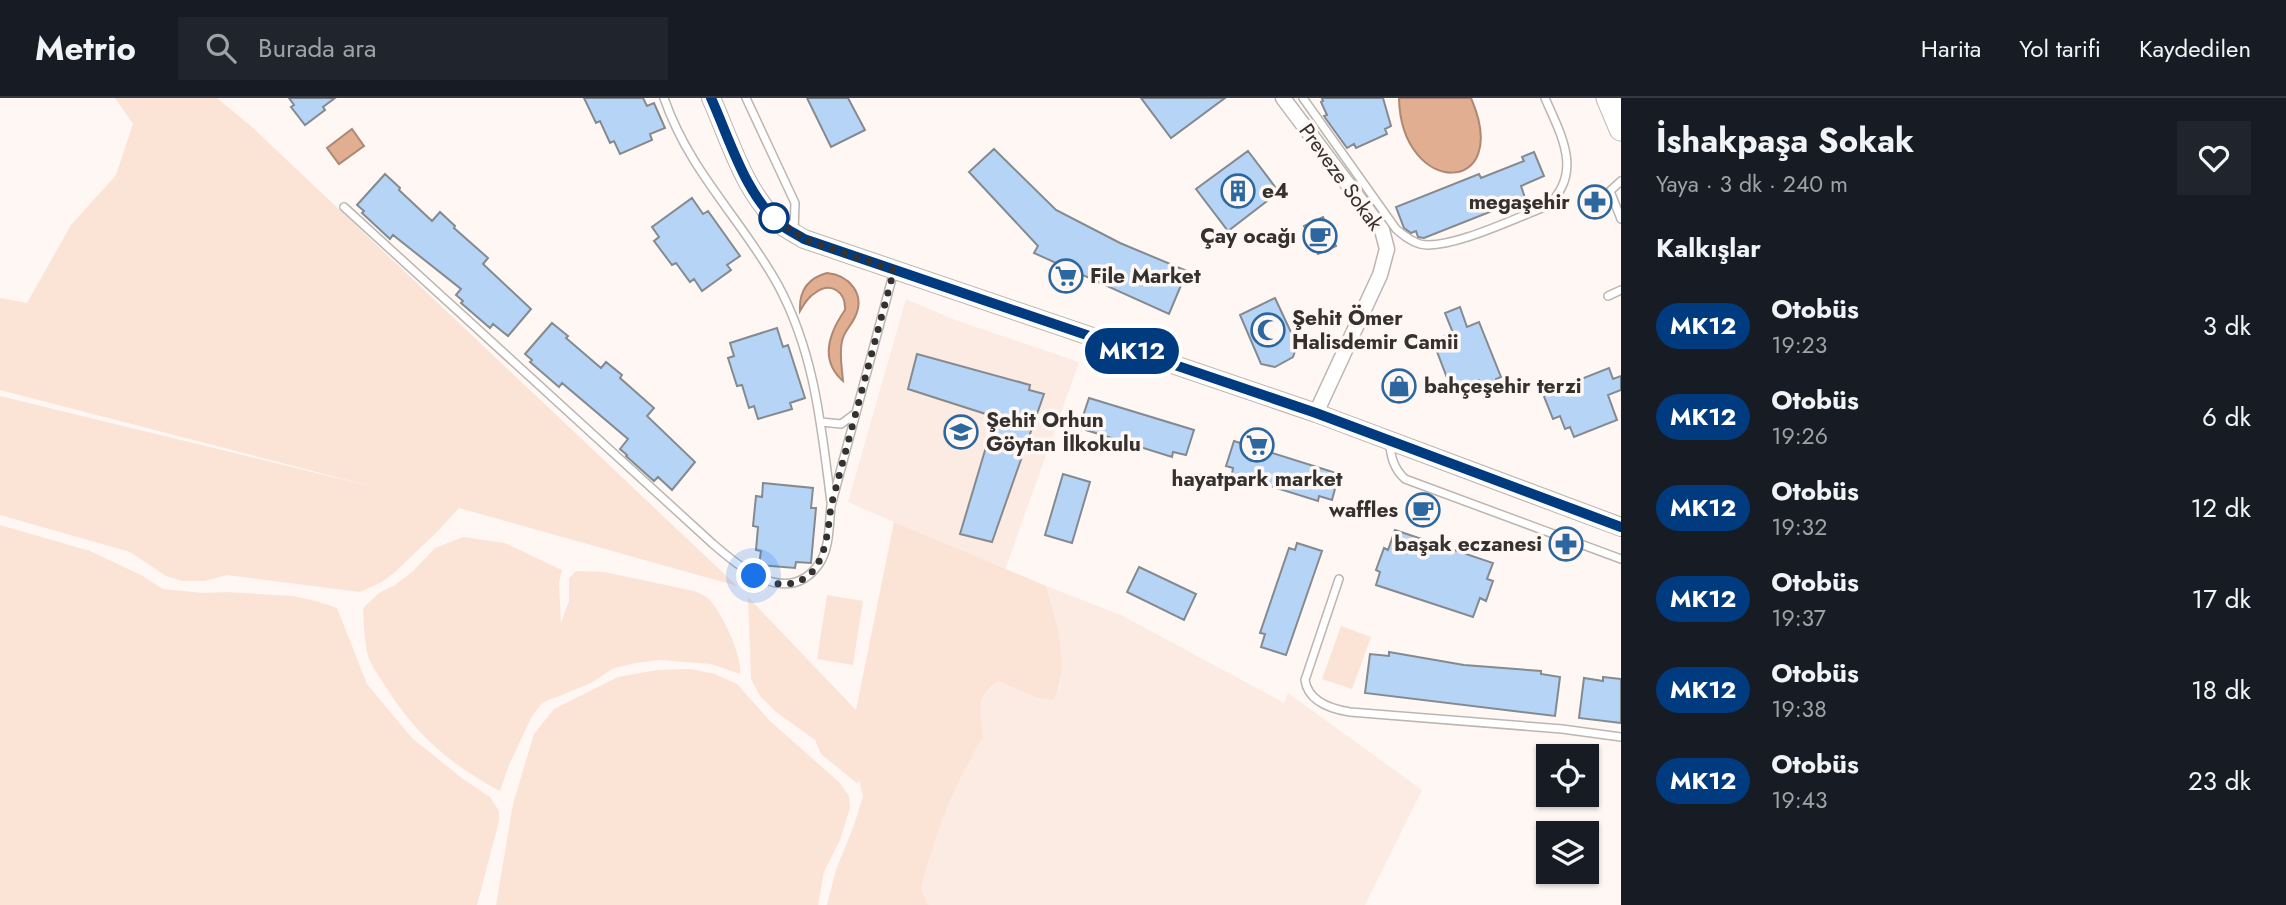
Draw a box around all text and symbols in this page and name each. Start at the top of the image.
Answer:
search box [178,17,668,80]
text: Metrio [35,25,136,72]
icon: search [202,29,240,67]
text: Burada ara [258,29,377,67]
text: Harita [1921,31,1981,66]
text: Yol tarifi [2019,31,2101,66]
text: Kaydedilen [2139,31,2251,66]
street label: Preveze Sokak [1292,117,1391,237]
text: İshakpaşa Sokak [1656,117,1914,164]
button: heart [2177,121,2251,195]
text: Yaya · 3 dk · 240 m [1656,167,1848,201]
building icon: e4 [1219,172,1257,210]
place label: e4 [1262,176,1289,206]
pharmacy icon: megaşehir [1576,183,1614,221]
place label: megaşehir [1469,187,1570,217]
unlabelled marker [759,203,789,233]
cafe icon: Çay ocağı [1301,217,1339,255]
place label: Çay ocağı [1200,221,1296,251]
text: Kalkışlar [1656,229,1761,267]
supermarket icon: File Market [1047,257,1085,295]
place label: File Market [1090,261,1201,291]
text: Otobüs [1771,290,1859,328]
place label: Şehit Ömer Halisdemir Camii [1292,303,1459,357]
text: 3 dk [2203,307,2251,345]
text: MK12 [1670,308,1736,343]
mosque icon: Şehit Ömer Halisdemir Camii [1249,311,1287,349]
line badge: MK12 [1083,328,1181,374]
text: 19:23 [1771,328,1827,362]
text: MK12 [1099,333,1165,368]
shop icon: bahçeşehir terzi [1380,367,1418,405]
place label: bahçeşehir terzi [1424,371,1582,401]
text: Otobüs [1771,381,1859,419]
text: 6 dk [2202,398,2251,436]
text: MK12 [1670,399,1736,434]
place label: Şehit Orhun Göytan İlkokulu [986,405,1141,459]
school or university icon: Şehit Orhun Göytan İlkokulu [942,413,980,451]
text: 19:26 [1771,419,1828,453]
supermarket icon: hayatpark market [1238,426,1276,464]
place label: hayatpark market [1171,464,1343,494]
text: Otobüs [1771,472,1859,510]
text: 12 dk [2190,489,2251,527]
text: MK12 [1670,490,1736,525]
cafe icon: waffles [1404,491,1442,529]
place label: waffles [1328,495,1398,525]
text: 19:32 [1771,510,1827,544]
pharmacy icon: başak eczanesi [1547,525,1585,563]
place label: başak eczanesi [1394,529,1542,559]
your location [736,558,771,593]
text: Otobüs [1771,563,1859,601]
text: 17 dk [2192,580,2251,618]
text: MK12 [1670,581,1736,616]
text: 19:37 [1771,601,1826,635]
text: Otobüs [1771,654,1859,692]
text: 18 dk [2191,671,2251,709]
text: MK12 [1670,672,1736,707]
text: 19:38 [1771,692,1827,726]
map controls [1536,744,1599,884]
button: locate [1536,744,1599,807]
text: Otobüs [1771,745,1859,783]
text: 23 dk [2188,762,2251,800]
text: MK12 [1670,763,1736,798]
text: 19:43 [1771,783,1828,817]
button: layers [1536,821,1599,884]

